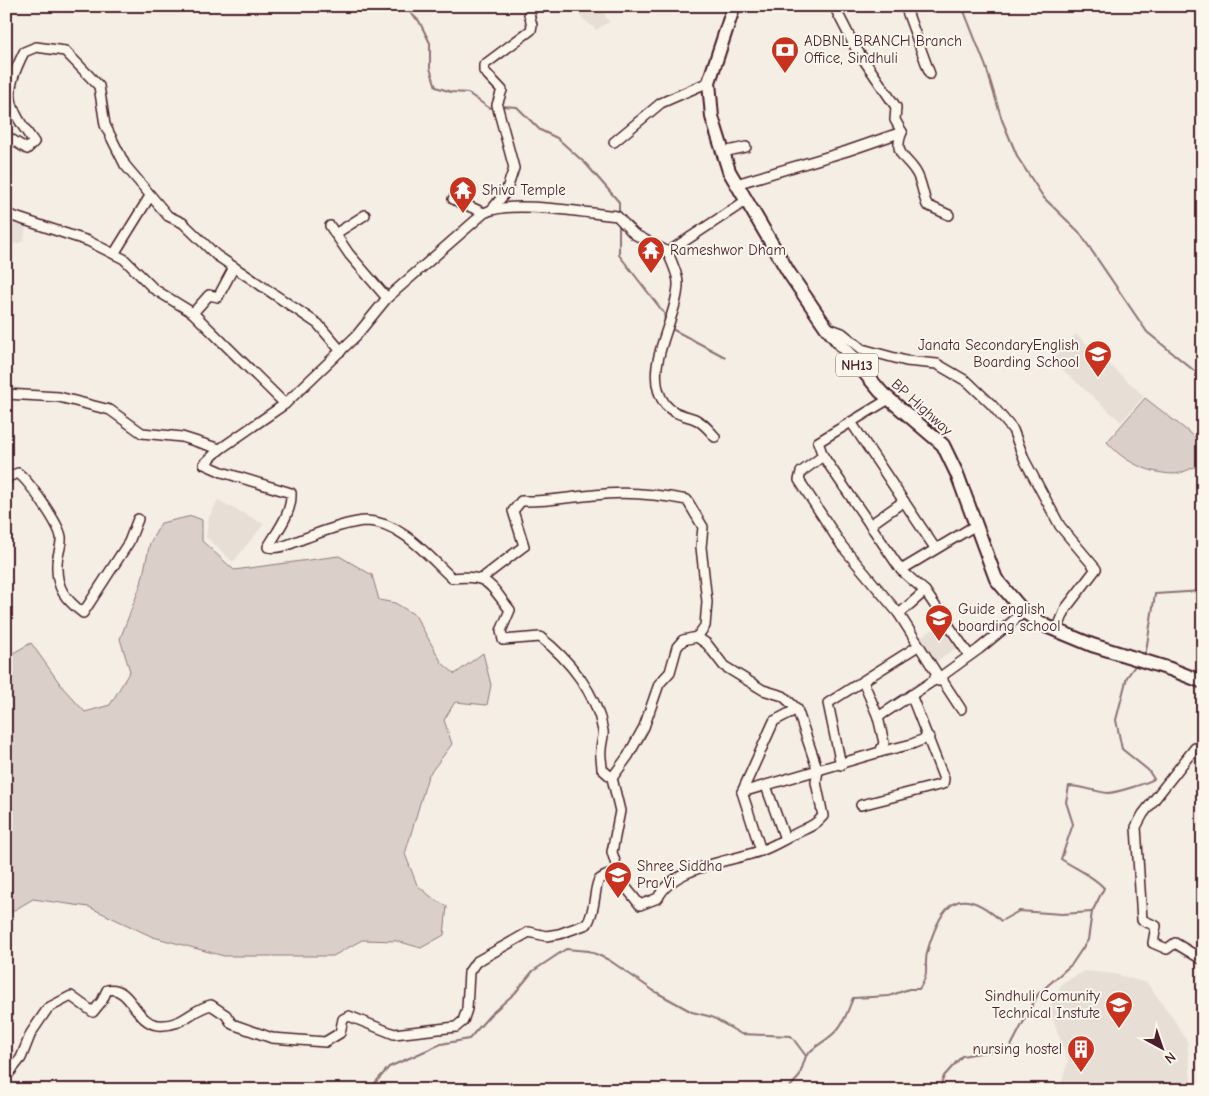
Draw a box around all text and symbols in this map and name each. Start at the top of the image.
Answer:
place label: ADBNL BRANCH Branch Office, Sindhuli [804,32,962,67]
bank icon: ADBNL BRANCH Branch Office, Sindhuli [770,35,800,74]
temple icon: Shiva Temple [448,175,478,214]
place label: Shiva Temple [482,181,566,199]
temple icon: Rameshwor Dham [636,235,666,274]
place label: Rameshwor Dham [670,241,786,259]
place label: Janata SecondaryEnglish Boarding School [918,336,1079,371]
school or university icon: Janata SecondaryEnglish Boarding School [1083,339,1113,378]
road number: NH13 [836,354,878,376]
street label: BP Highway [888,375,957,439]
place label: Guide english boarding school [958,600,1060,635]
school or university icon: Guide english boarding school [924,603,954,642]
place label: Shree Siddha Pra Vi [637,857,722,892]
school or university icon: Shree Siddha Pra Vi [603,860,633,899]
place label: Sindhuli Comunity Technical Instute [985,987,1100,1022]
school or university icon: Sindhuli Comunity Technical Instute [1104,990,1134,1029]
north arrow [1136,1024,1186,1074]
building icon: nursing hostel [1066,1034,1096,1073]
place label: nursing hostel [972,1040,1062,1058]
text: N [1161,1048,1179,1067]

